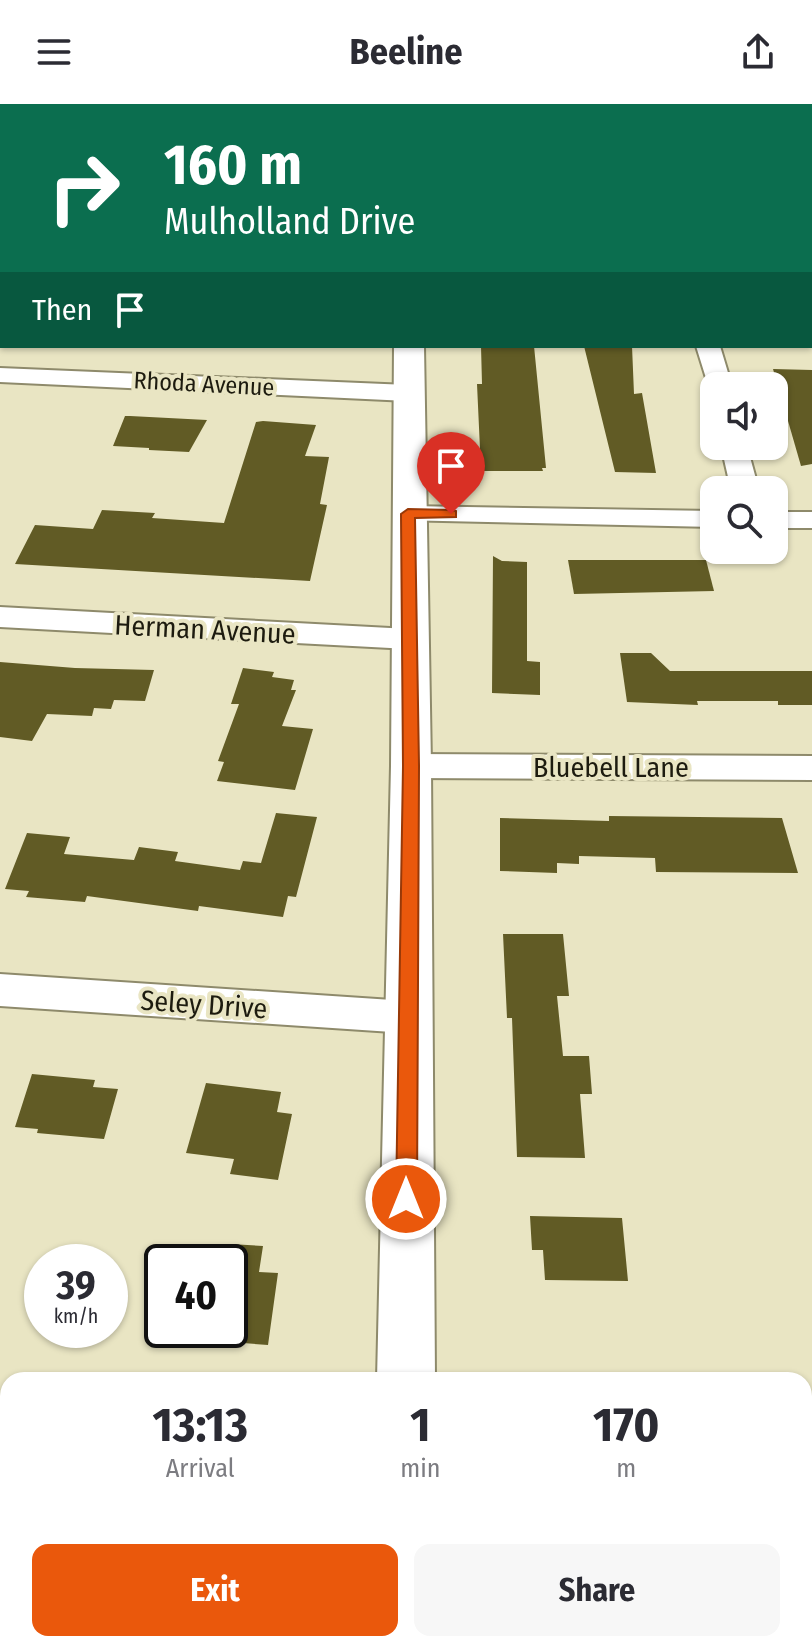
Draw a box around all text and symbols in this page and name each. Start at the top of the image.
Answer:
icon: menu [32,30,76,74]
text: Beeline [350,30,462,74]
icon: share [736,30,780,74]
text: 160 m [164,132,302,199]
icon: right [32,136,136,240]
text: Mulholland Drive [164,200,415,244]
icon: arrive [108,288,152,332]
text: Then [32,292,92,328]
street label: Rhoda Avenue [133,366,275,402]
map controls [700,372,788,564]
button: sound [700,372,788,460]
pin [417,432,485,514]
icon: arrive [429,444,473,488]
button: search [700,476,788,564]
street label: Herman Avenue [114,608,296,651]
street label: Bluebell Lane [533,751,689,784]
street label: Seley Drive [139,984,268,1025]
position arrow [364,1157,448,1241]
speed limit sign: 40 [144,1244,248,1348]
text: 39 [56,1262,96,1310]
text: km/h [54,1304,98,1328]
text: 13:13 [152,1396,248,1454]
text: 1 [410,1396,431,1454]
text: 170 [593,1396,660,1454]
text: Arrival [166,1453,235,1484]
text: min [400,1453,441,1484]
text: m [616,1453,636,1484]
button: Exit [32,1544,398,1636]
button: Share [414,1544,780,1636]

